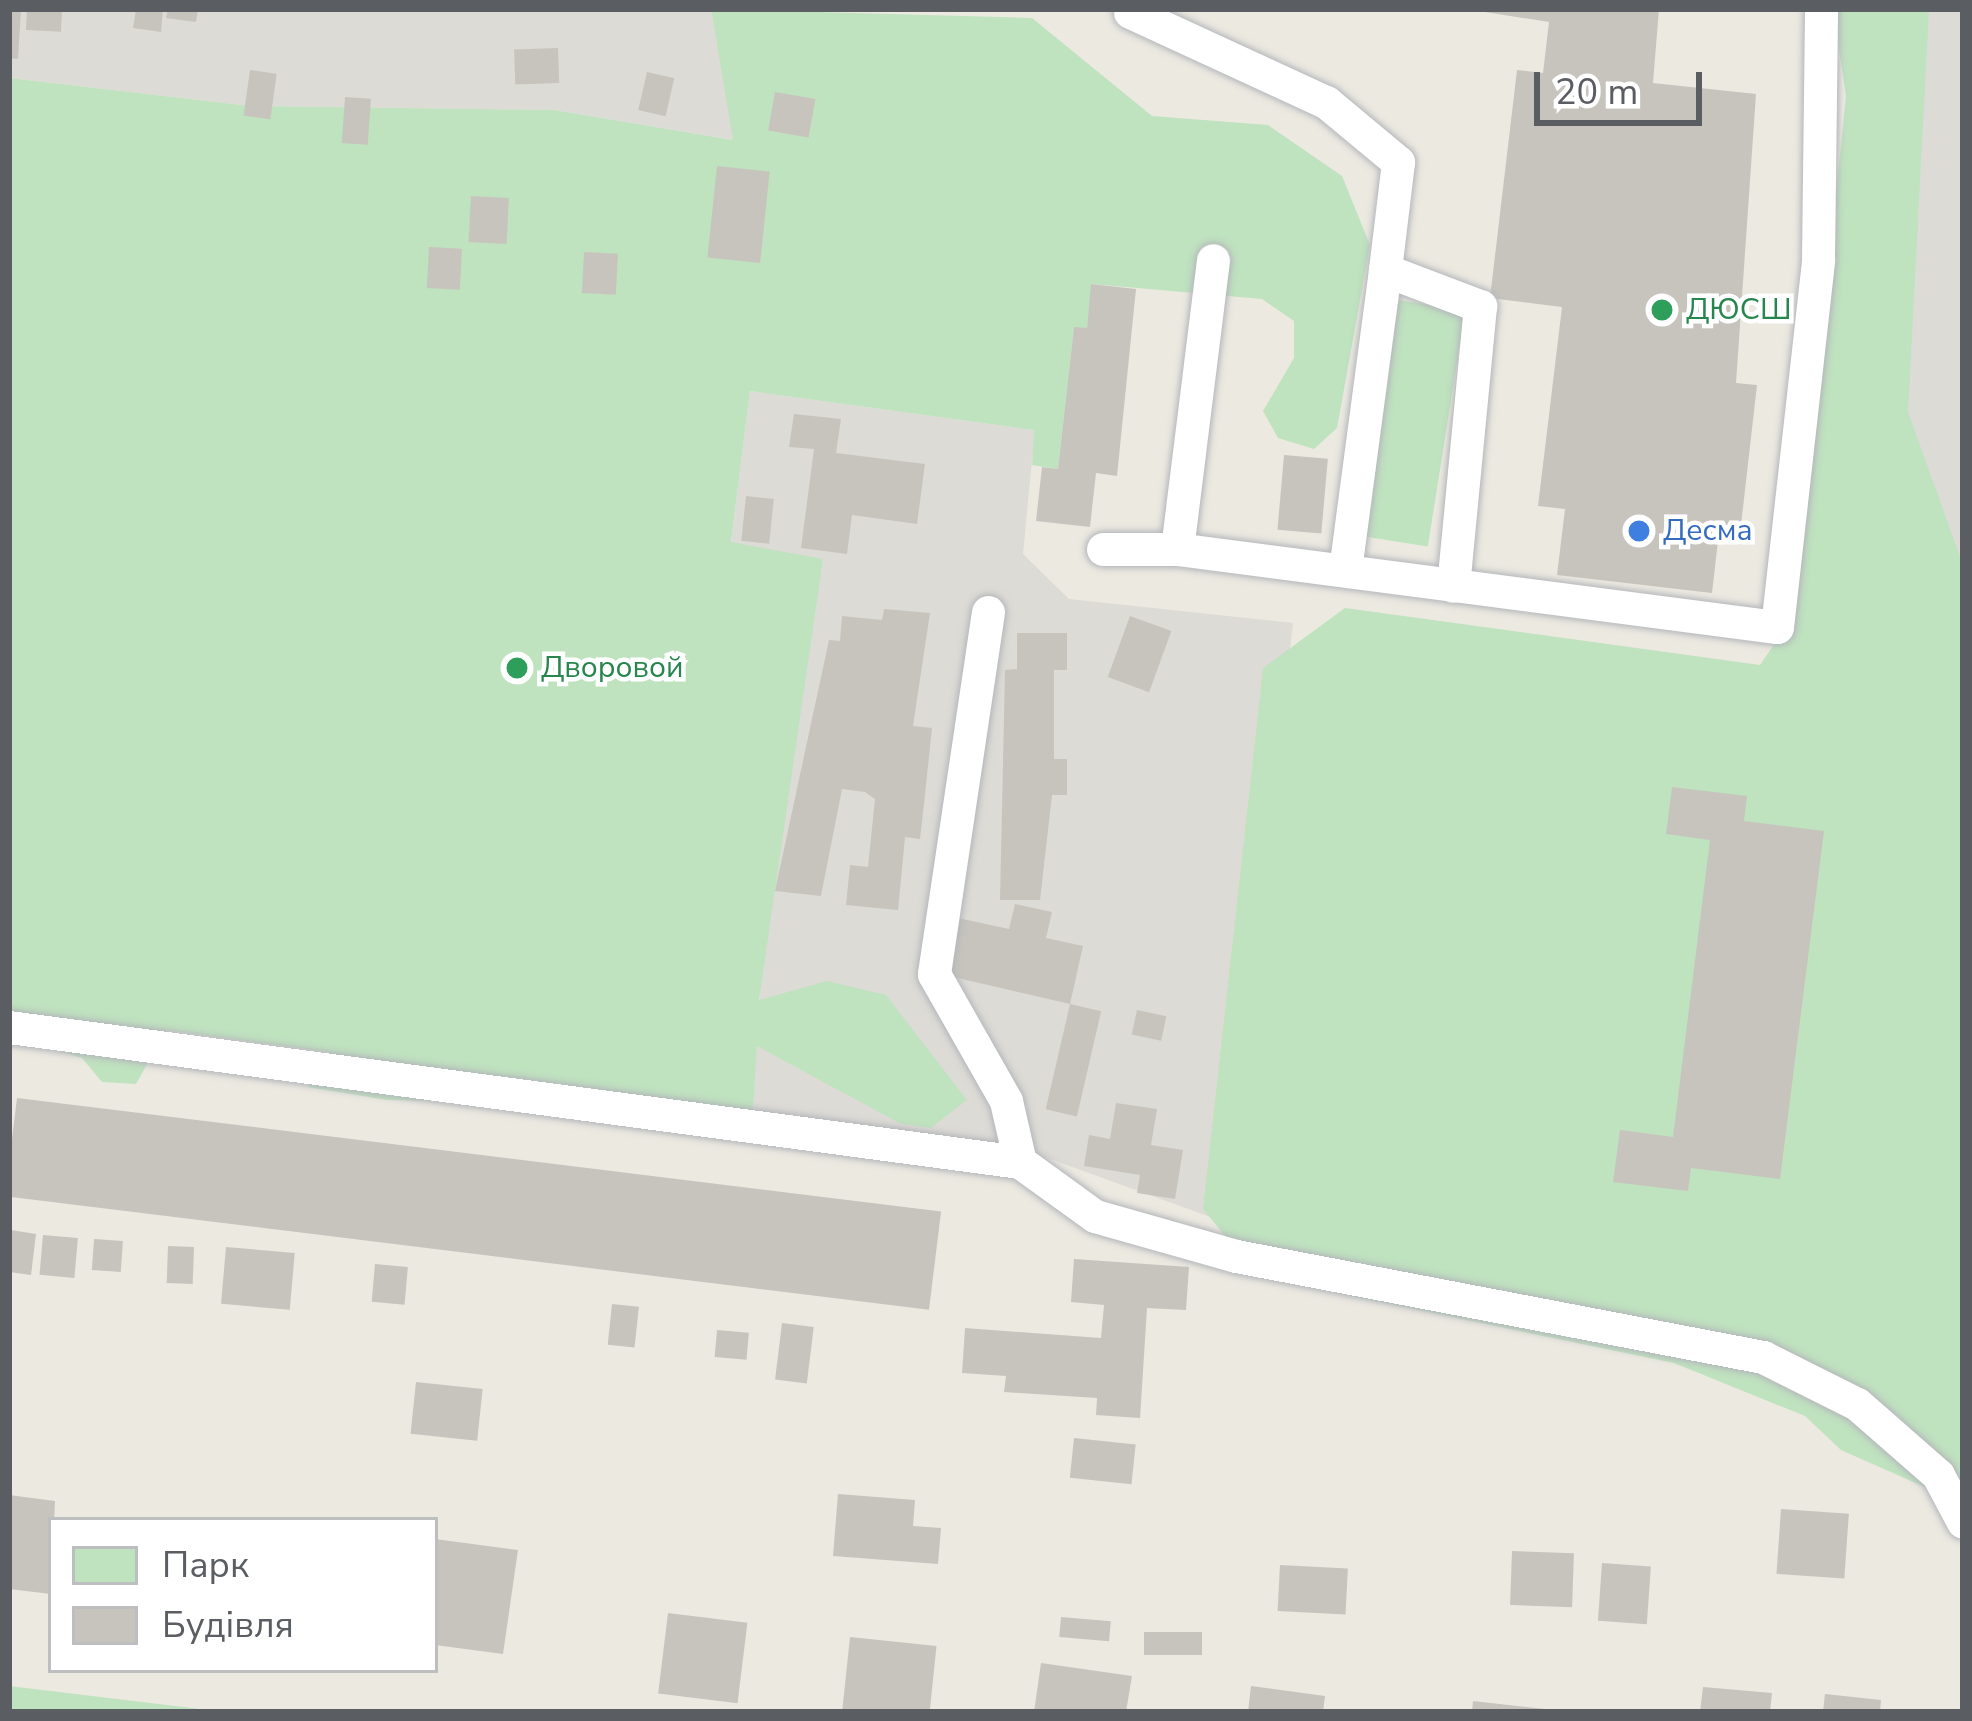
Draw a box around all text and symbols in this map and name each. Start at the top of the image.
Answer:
scale bar [1540,48,1708,122]
text: 20 m [1555,68,1638,117]
place label: ДЮСШ [1686,292,1792,328]
marker: ДЮСШ [1649,297,1675,323]
place label: Десма [1663,513,1753,549]
marker: Десма [1626,518,1652,544]
place label: Дворовой [541,650,683,686]
marker: Дворовой [504,655,530,681]
legend [48,1517,438,1673]
text: Парк [162,1541,249,1590]
text: Будівля [162,1601,294,1650]

